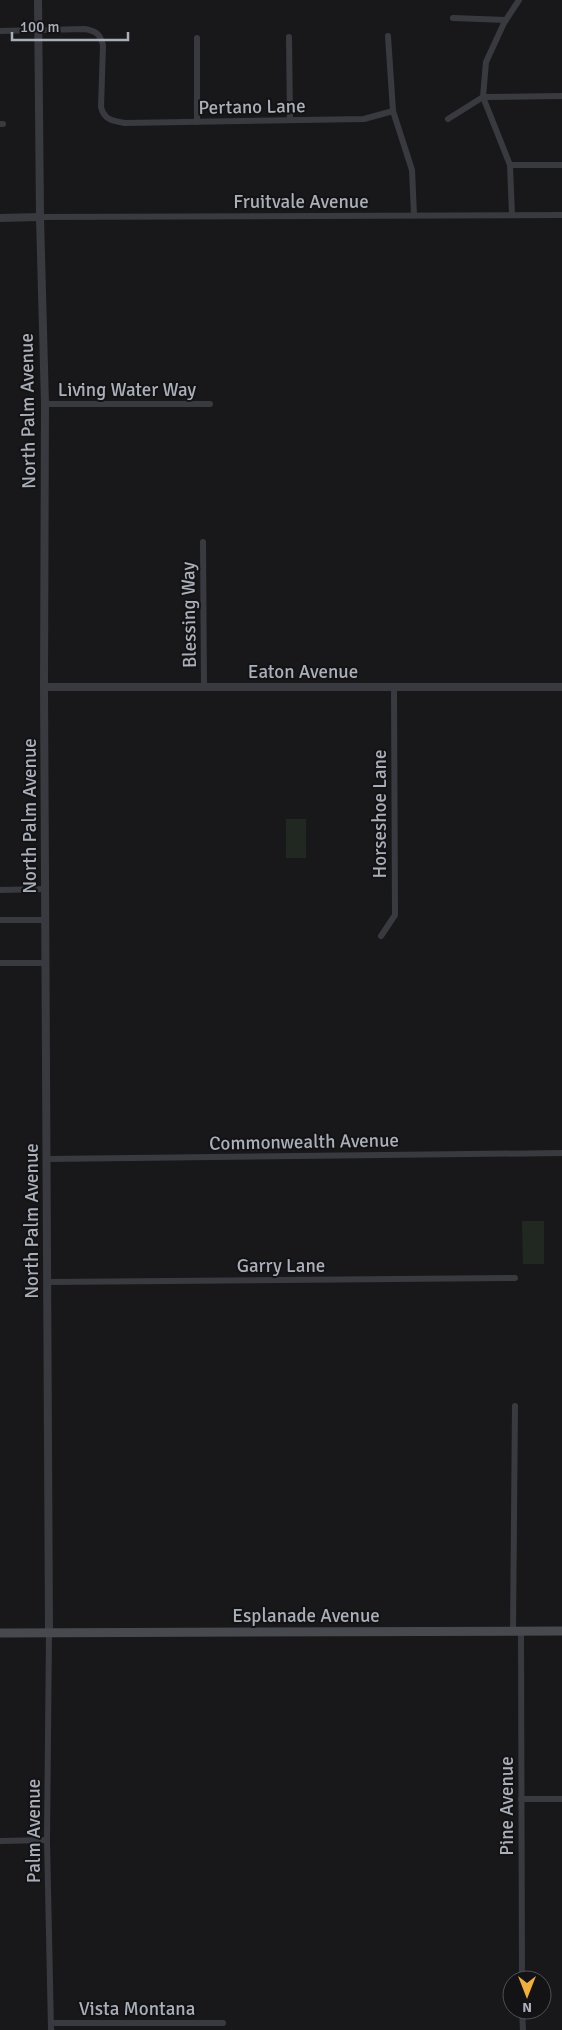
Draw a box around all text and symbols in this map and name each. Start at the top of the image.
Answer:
scale bar [12,10,129,42]
text: 100 m [20,18,60,36]
street label: Pertano Lane [198,94,306,120]
street label: Fruitvale Avenue [233,190,369,214]
street label: North Palm Avenue [15,333,41,489]
street label: Living Water Way [58,378,196,402]
street label: Blessing Way [176,561,202,668]
street label: Eaton Avenue [248,660,358,684]
street label: North Palm Avenue [18,738,42,894]
street label: Horseshoe Lane [368,750,392,878]
street label: Commonwealth Avenue [209,1128,399,1156]
street label: North Palm Avenue [20,1143,44,1299]
street label: Garry Lane [237,1254,325,1278]
street label: Esplanade Avenue [232,1604,380,1628]
street label: Pine Avenue [495,1756,519,1856]
street label: Palm Avenue [22,1779,46,1883]
north arrow [502,1970,552,2020]
street label: Vista Montana [79,1997,195,2021]
text: N [522,1999,532,2016]

